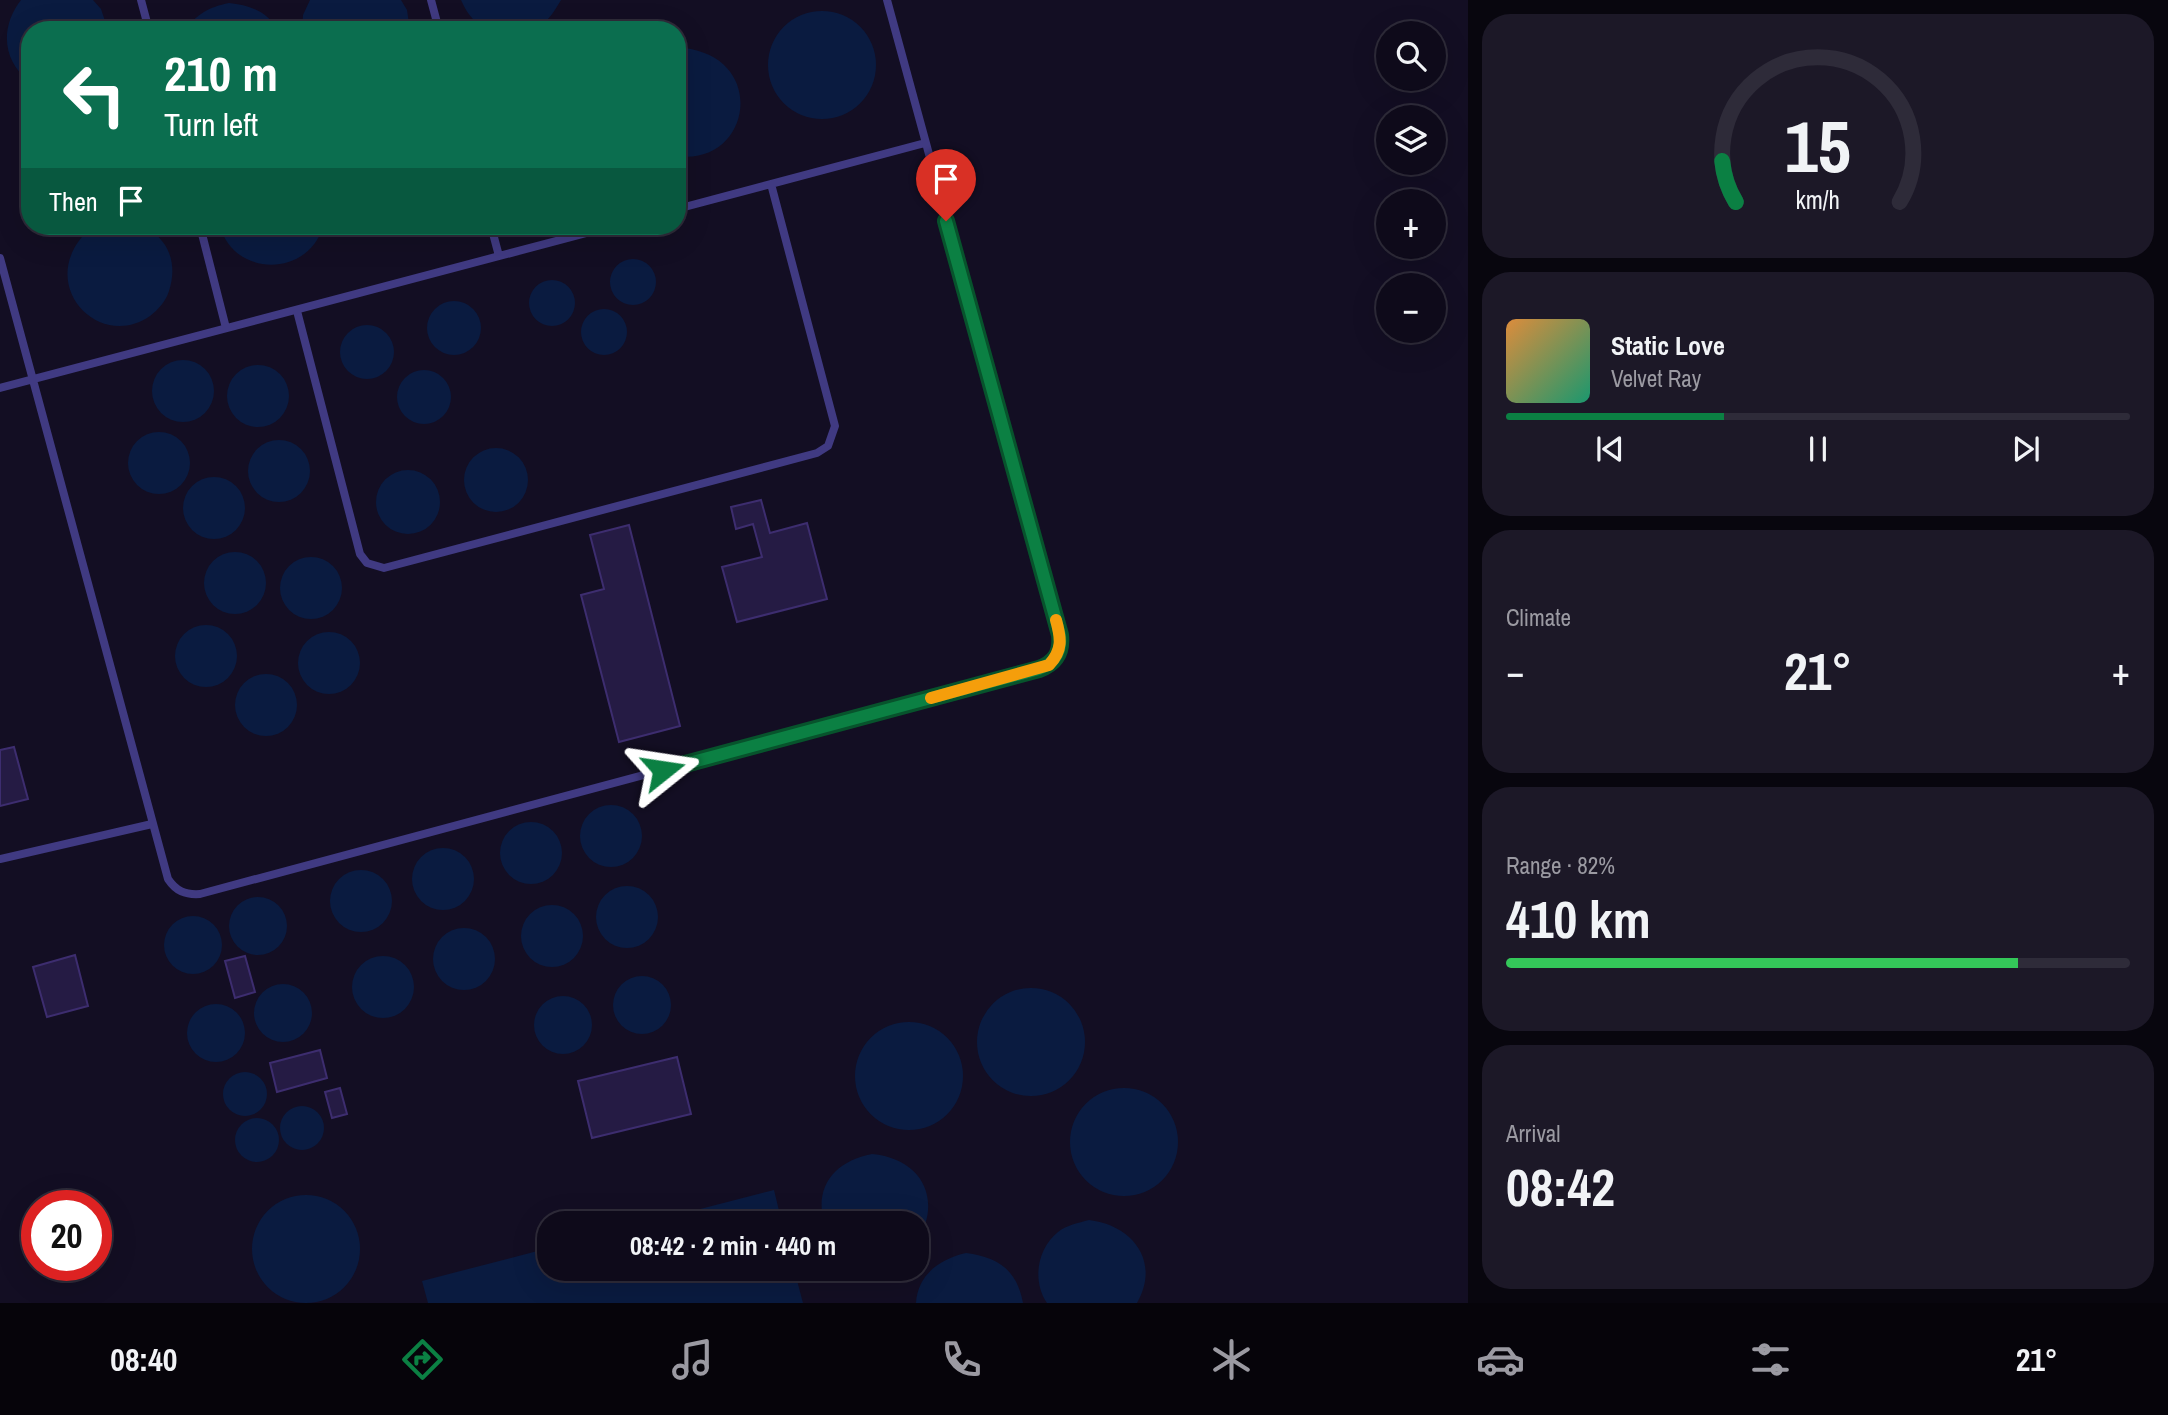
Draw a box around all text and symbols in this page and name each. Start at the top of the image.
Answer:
map controls [1376,21,1446,343]
button: search [1376,21,1446,91]
text: 210 m [164,40,278,106]
icon: left [49,49,140,140]
text: 15 [1785,97,1851,195]
text: Turn left [164,103,258,146]
button: layers [1376,105,1446,175]
pin [916,149,976,221]
icon: arrive [927,160,965,198]
icon: arrive [112,182,150,220]
text: km/h [1796,183,1840,217]
text: Then [49,184,98,219]
button: + [1376,189,1446,259]
button: − [1376,273,1446,343]
text: Static Love [1611,328,1725,363]
text: Velvet Ray [1611,363,1701,394]
icon: previous [1591,430,1629,468]
icon: pause [1799,430,1837,468]
icon: next [2007,430,2045,468]
text: Climate [1506,602,1571,633]
text: 21° [1784,636,1852,706]
text: − [1506,646,1524,697]
text: + [2112,646,2130,697]
position arrow [626,733,700,807]
text: Range · 82% [1506,850,1615,881]
text: 410 km [1506,884,1651,954]
text: Arrival [1506,1118,1561,1149]
text: 08:42 [1506,1152,1615,1222]
speed limit sign: 20 [21,1190,112,1281]
text: 08:42 · 2 min · 440 m [630,1228,836,1263]
icon: directions [398,1335,447,1384]
icon: music [668,1335,717,1384]
icon: phone [937,1335,986,1384]
icon: climate [1207,1335,1256,1384]
icon: car [1476,1335,1525,1384]
icon: filters [1746,1335,1795,1384]
text: 08:40 [110,1338,177,1381]
text: 21° [2016,1338,2058,1381]

